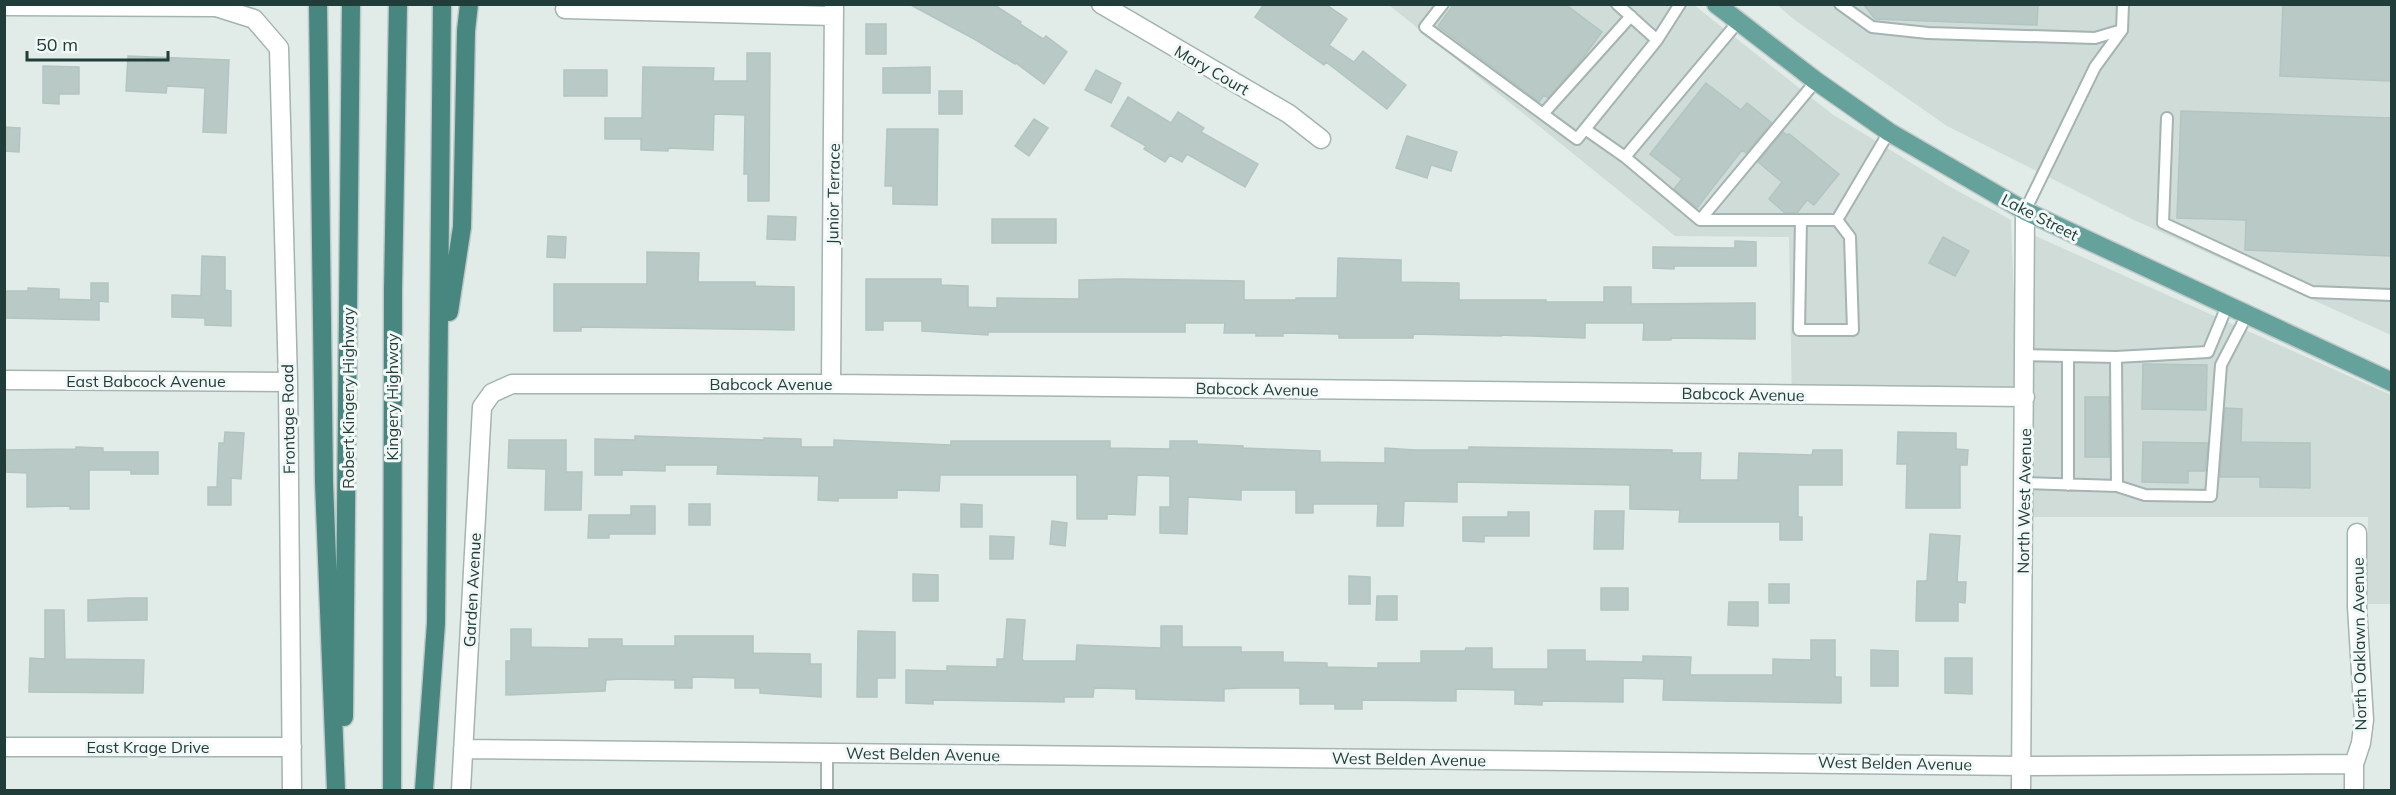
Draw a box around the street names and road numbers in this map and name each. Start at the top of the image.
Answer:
street label: Mary Court [1171,41,1253,100]
street label: Junior Terrace [822,143,844,245]
street label: Lake Street [1998,189,2082,245]
street label: Robert Kingery Highway [338,307,358,489]
street label: Kingery Highway [382,333,402,461]
street label: Frontage Road [277,364,299,474]
street label: East Babcock Avenue [66,371,226,391]
street label: Babcock Avenue [709,374,833,394]
street label: Babcock Avenue [1195,378,1319,400]
street label: Babcock Avenue [1681,383,1805,405]
street label: North West Avenue [2013,428,2035,574]
street label: Garden Avenue [459,532,485,648]
street label: North Oaklawn Avenue [2347,557,2371,731]
street label: East Krage Drive [86,737,210,757]
street label: West Belden Avenue [846,743,1000,765]
street label: West Belden Avenue [1332,748,1486,770]
street label: West Belden Avenue [1818,752,1972,774]

